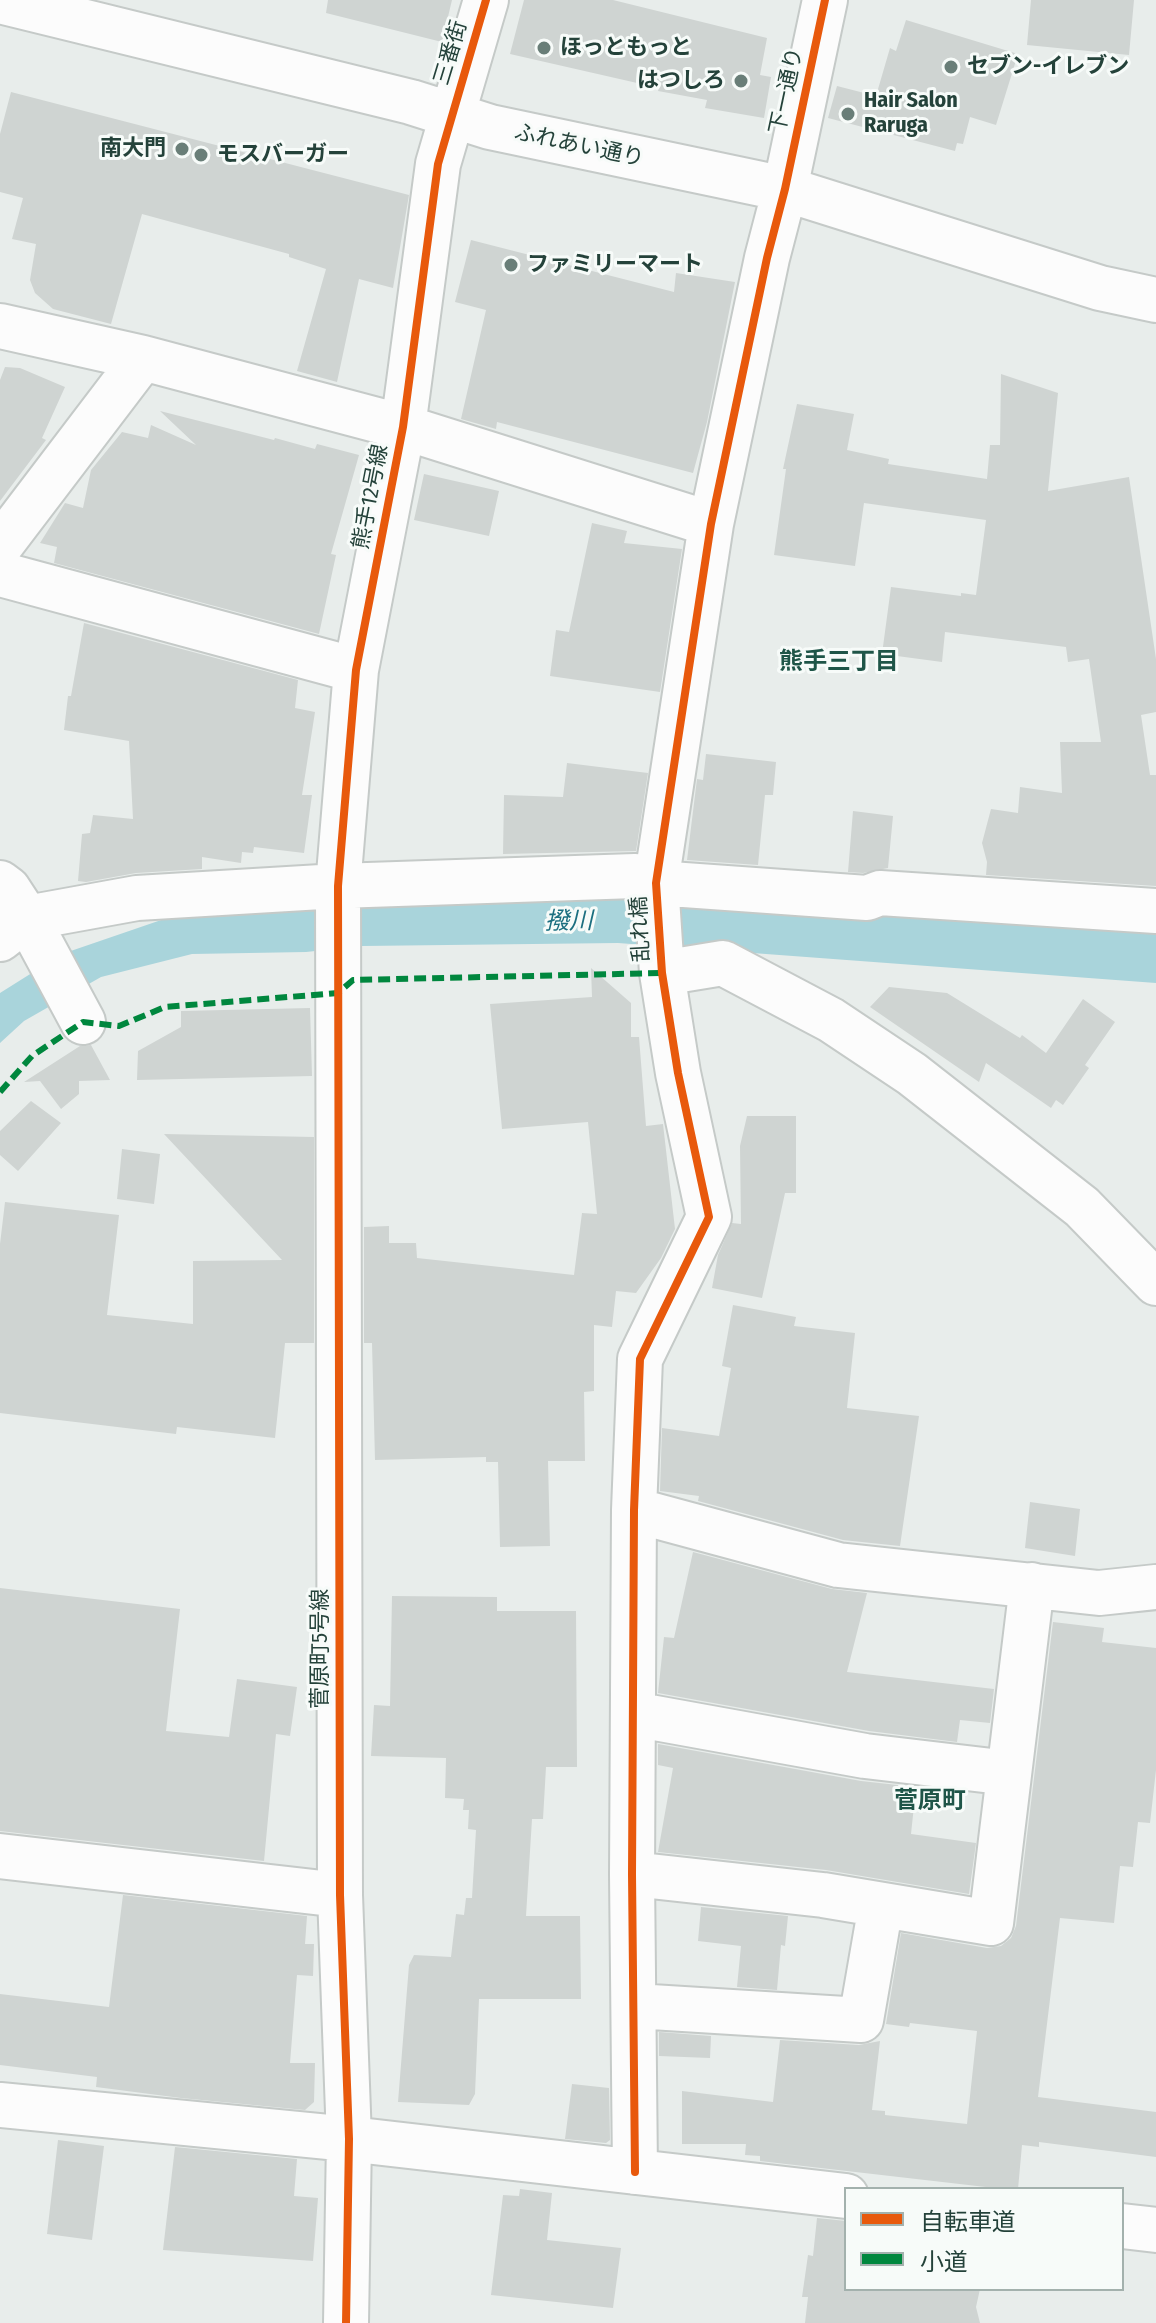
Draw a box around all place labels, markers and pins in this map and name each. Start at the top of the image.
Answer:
place label: ほっともっと [560,35,692,61]
marker: ほっともっと [535,39,553,57]
place label: セブン-イレブン [967,54,1129,80]
marker: セブン-イレブン [942,58,960,76]
place label: はつしろ [637,68,725,94]
marker: はつしろ [732,72,750,90]
place label: Hair Salon Raruga [864,88,958,140]
marker: Hair Salon Raruga [839,105,857,123]
place label: 南大門 [100,136,166,162]
marker: 南大門 [173,140,191,158]
place label: モスバーガー [217,142,349,168]
marker: モスバーガー [192,146,210,164]
place label: ファミリーマート [527,252,703,278]
marker: ファミリーマート [502,256,520,274]

